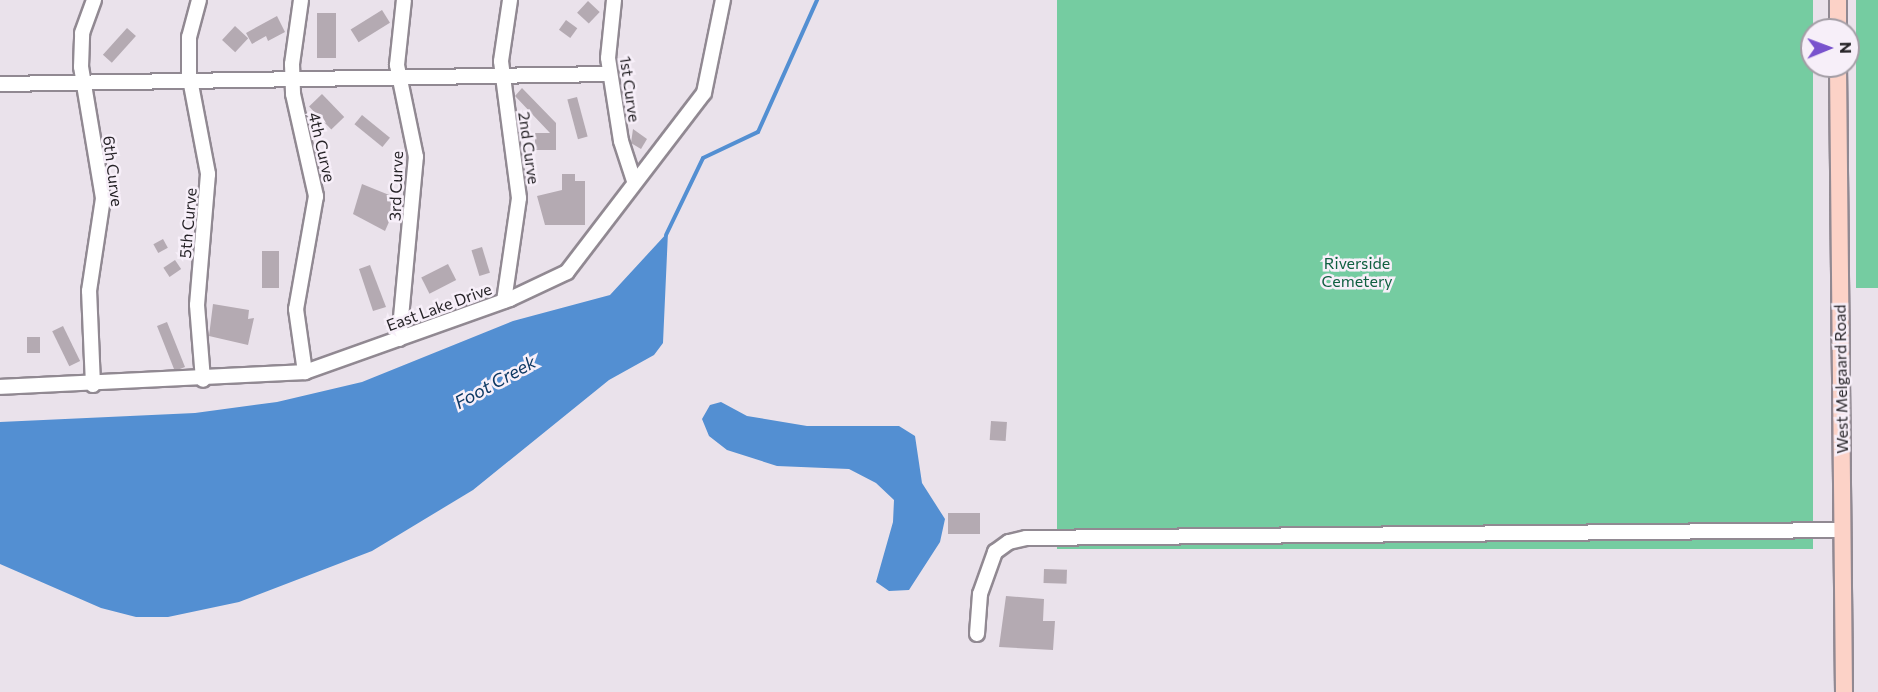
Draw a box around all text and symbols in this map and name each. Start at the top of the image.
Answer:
north arrow [1800,18,1860,78]
text: N [1837,42,1856,54]
street label: 1st Curve [616,55,644,123]
street label: 4th Curve [305,110,339,184]
street label: 2nd Curve [514,111,544,185]
street label: 6th Curve [99,135,127,207]
street label: 3rd Curve [385,151,407,221]
street label: 5th Curve [175,187,201,259]
park label: Riverside Cemetery [1321,253,1393,291]
street label: East Lake Drive [384,279,494,335]
street label: West Melgaard Road [1830,304,1852,454]
water label: Foot Creek [450,351,540,413]

